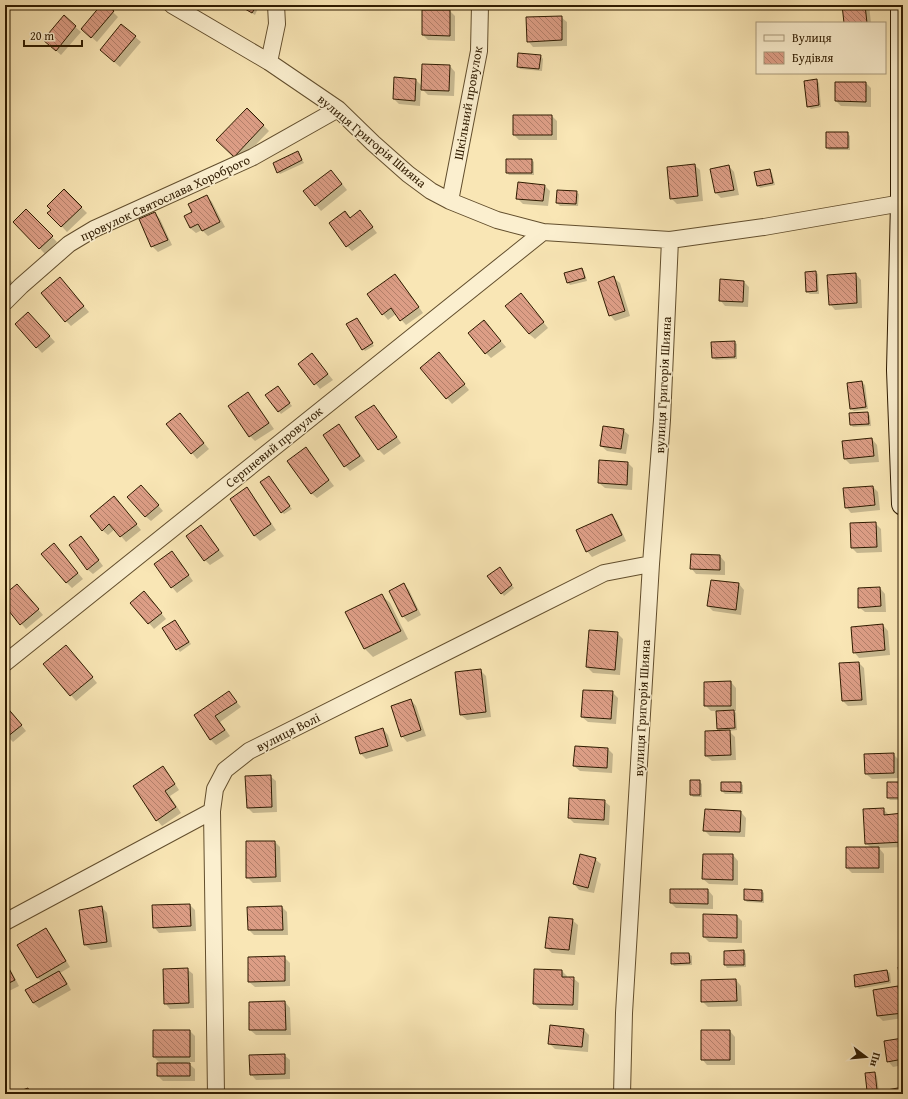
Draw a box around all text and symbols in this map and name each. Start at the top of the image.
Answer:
scale bar [24,22,82,48]
legend [756,22,886,74]
text: 20 m [30,27,54,44]
text: Вулиця [792,29,832,46]
street label: Шкільний провулок [449,45,487,161]
text: Будівля [792,49,833,66]
street label: вулиця Григорія Шияна [313,90,431,193]
street label: провулок Святослава Хороброго [77,150,253,246]
street label: вулиця Григорія Шияна [650,315,676,454]
street label: Серпневий провулок [221,402,327,492]
street label: вулиця Григорія Шияна [629,638,655,777]
street label: вулиця Волі [253,708,324,756]
north arrow [846,1037,886,1077]
text: Пн [866,1051,885,1069]

